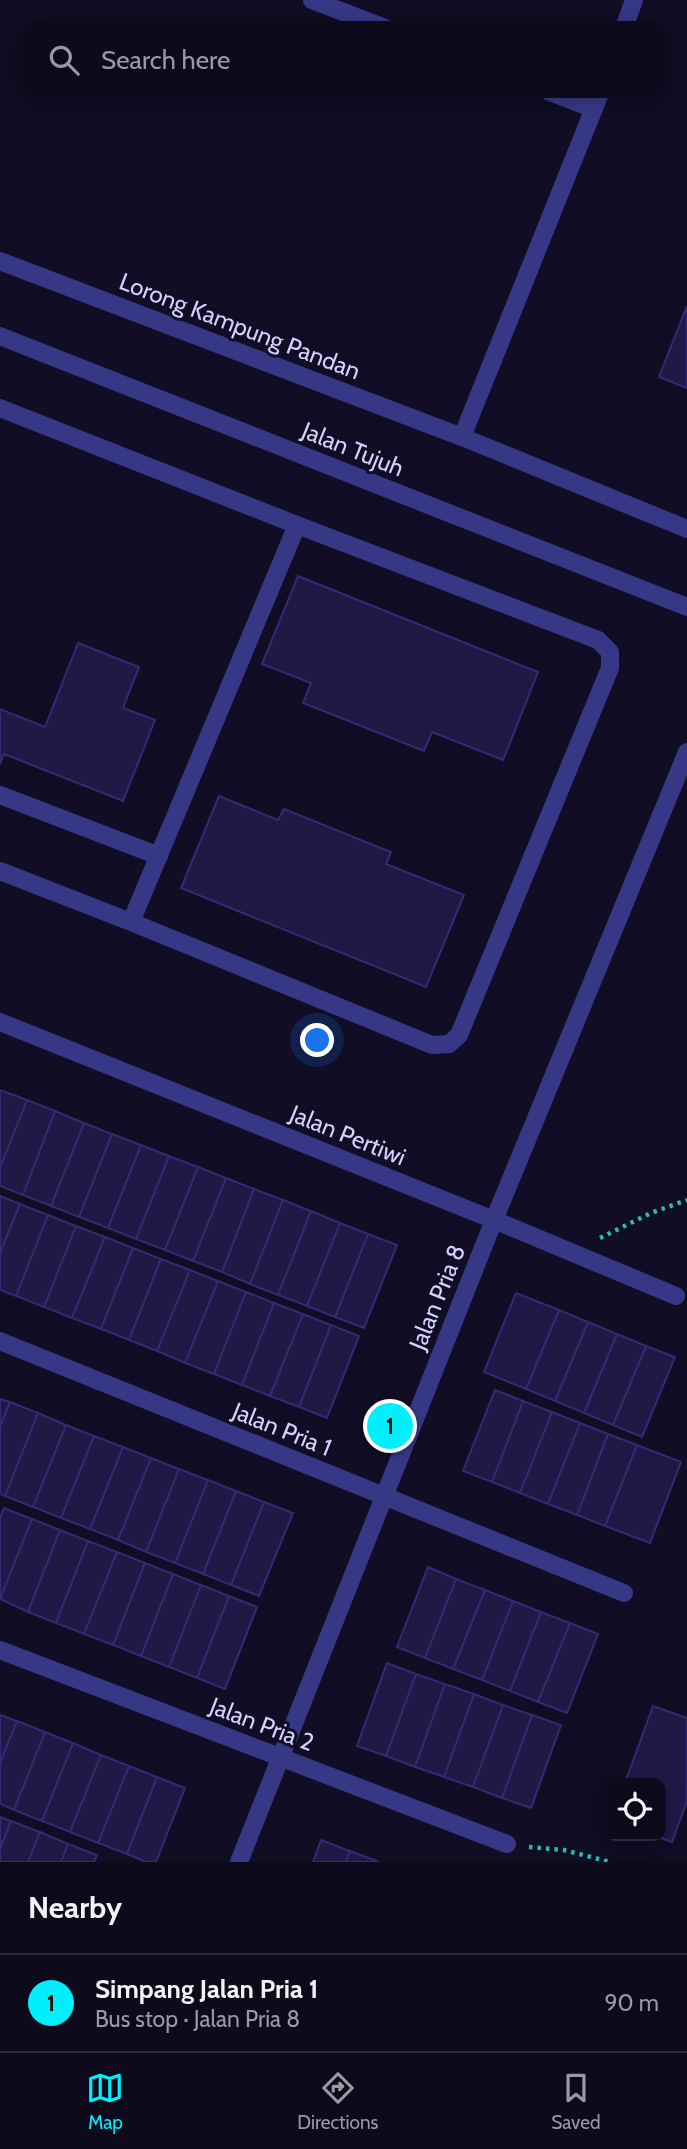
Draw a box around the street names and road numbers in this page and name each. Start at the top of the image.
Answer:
street label: Lorong Kampung Pandan [115,267,365,385]
street label: Jalan Tujuh [297,415,408,483]
street label: Jalan Pertiwi [285,1098,410,1171]
street label: Jalan Pria 8 [402,1240,471,1355]
street label: Jalan Pria 1 [227,1396,336,1462]
street label: Jalan Pria 2 [205,1691,318,1757]

